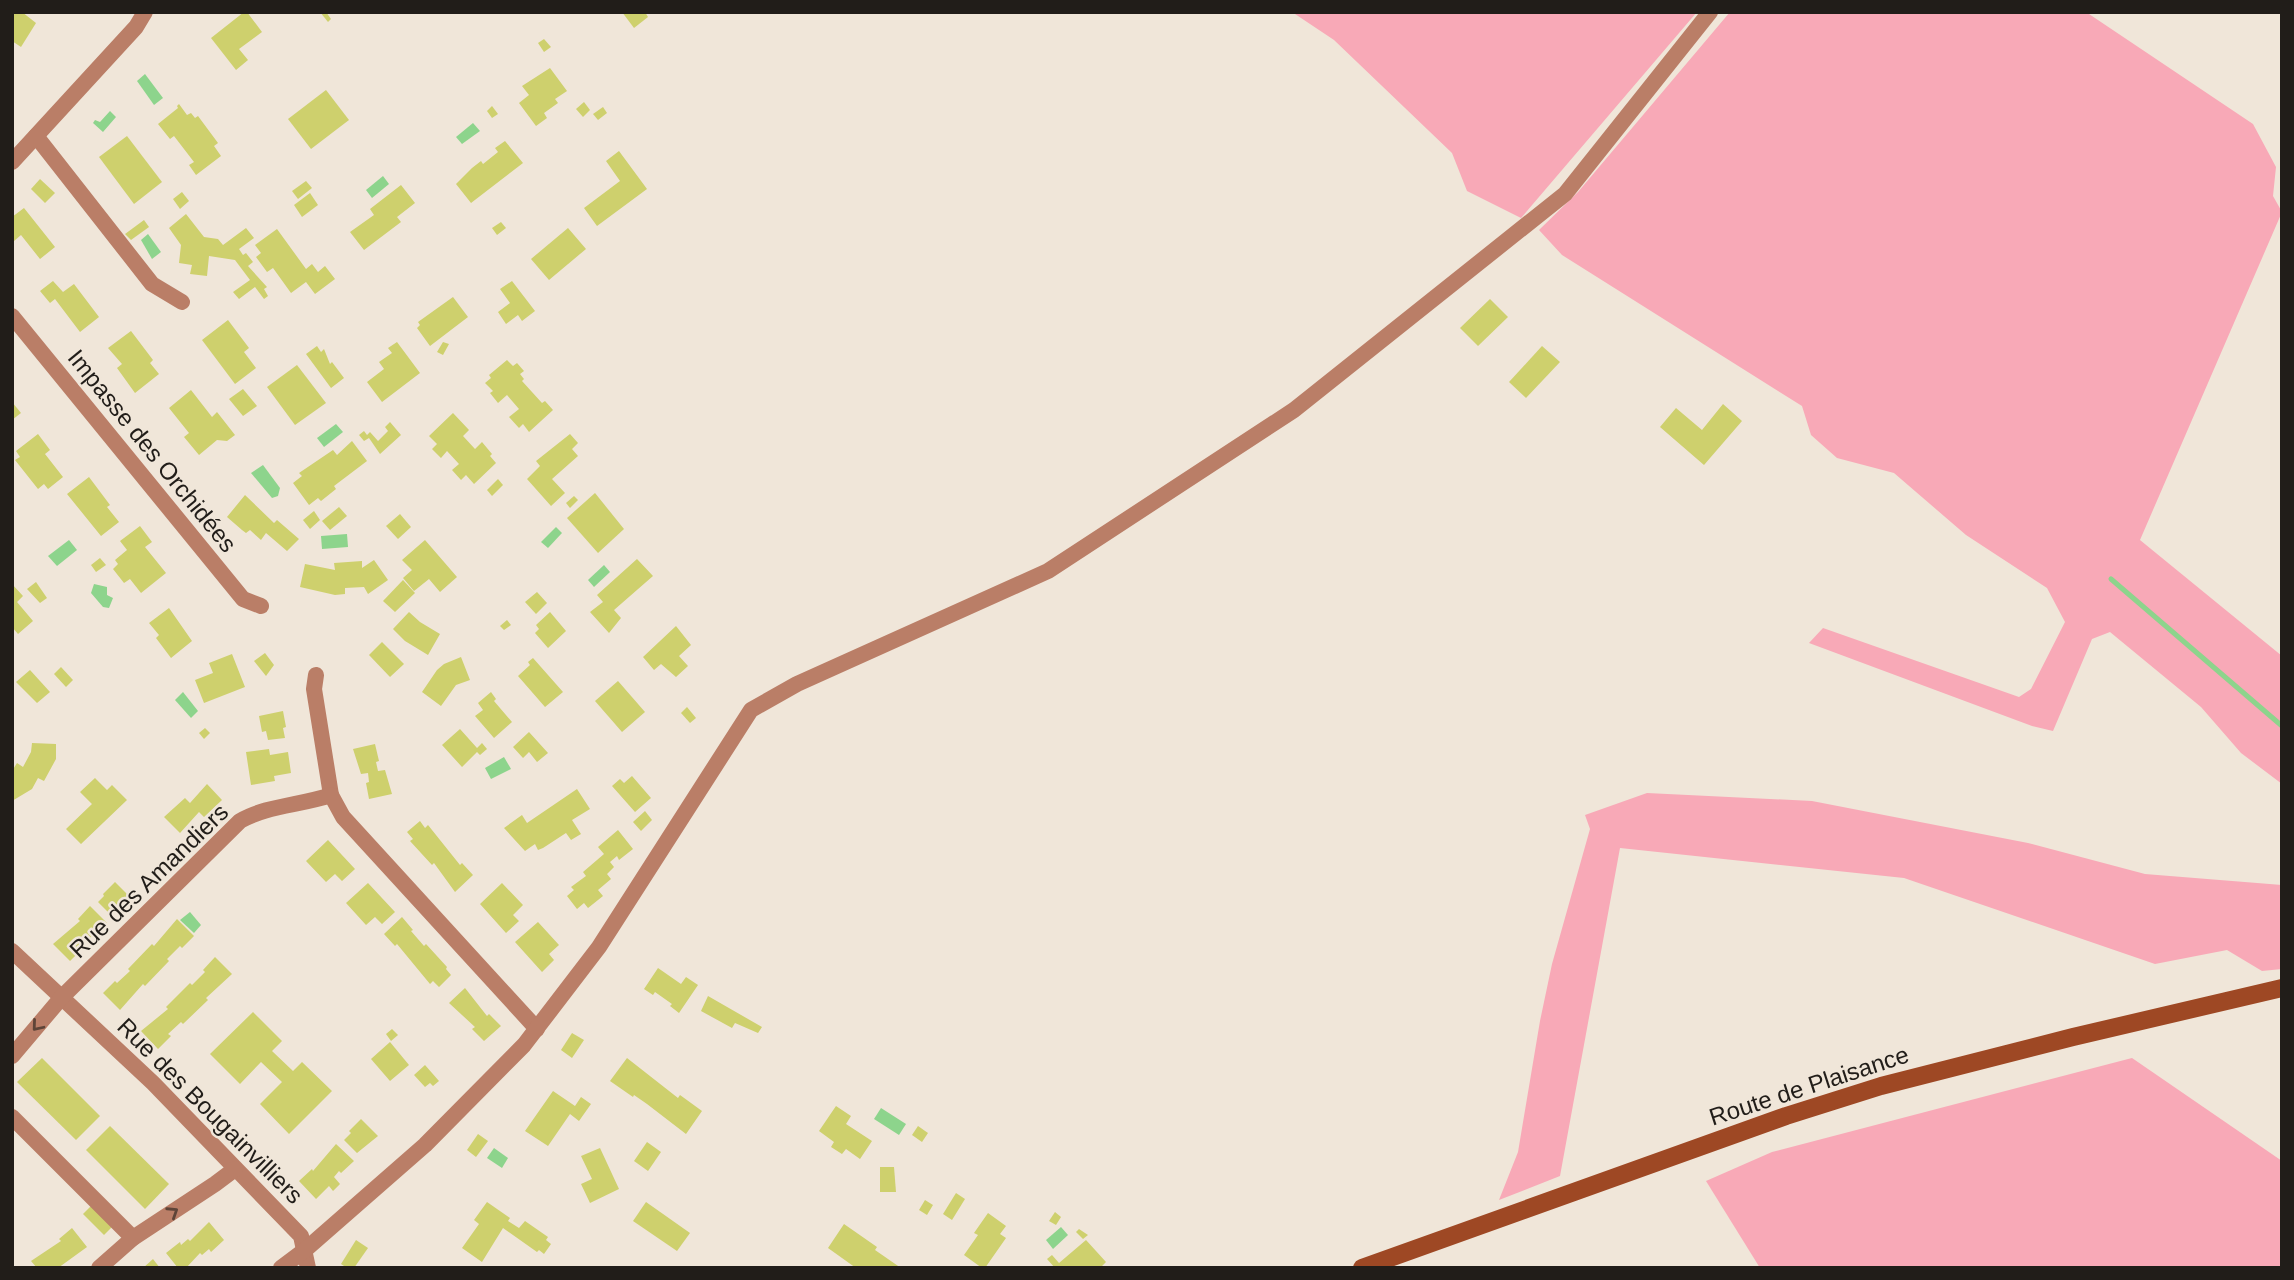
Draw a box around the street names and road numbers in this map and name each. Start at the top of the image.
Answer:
street label: Impasse des Orchidées [63,344,242,557]
street label: Rue des Amandiers [64,798,233,963]
street label: Rue des Bougainvilliers [112,1012,309,1209]
street label: Route de Plaisance [1706,1041,1912,1131]

